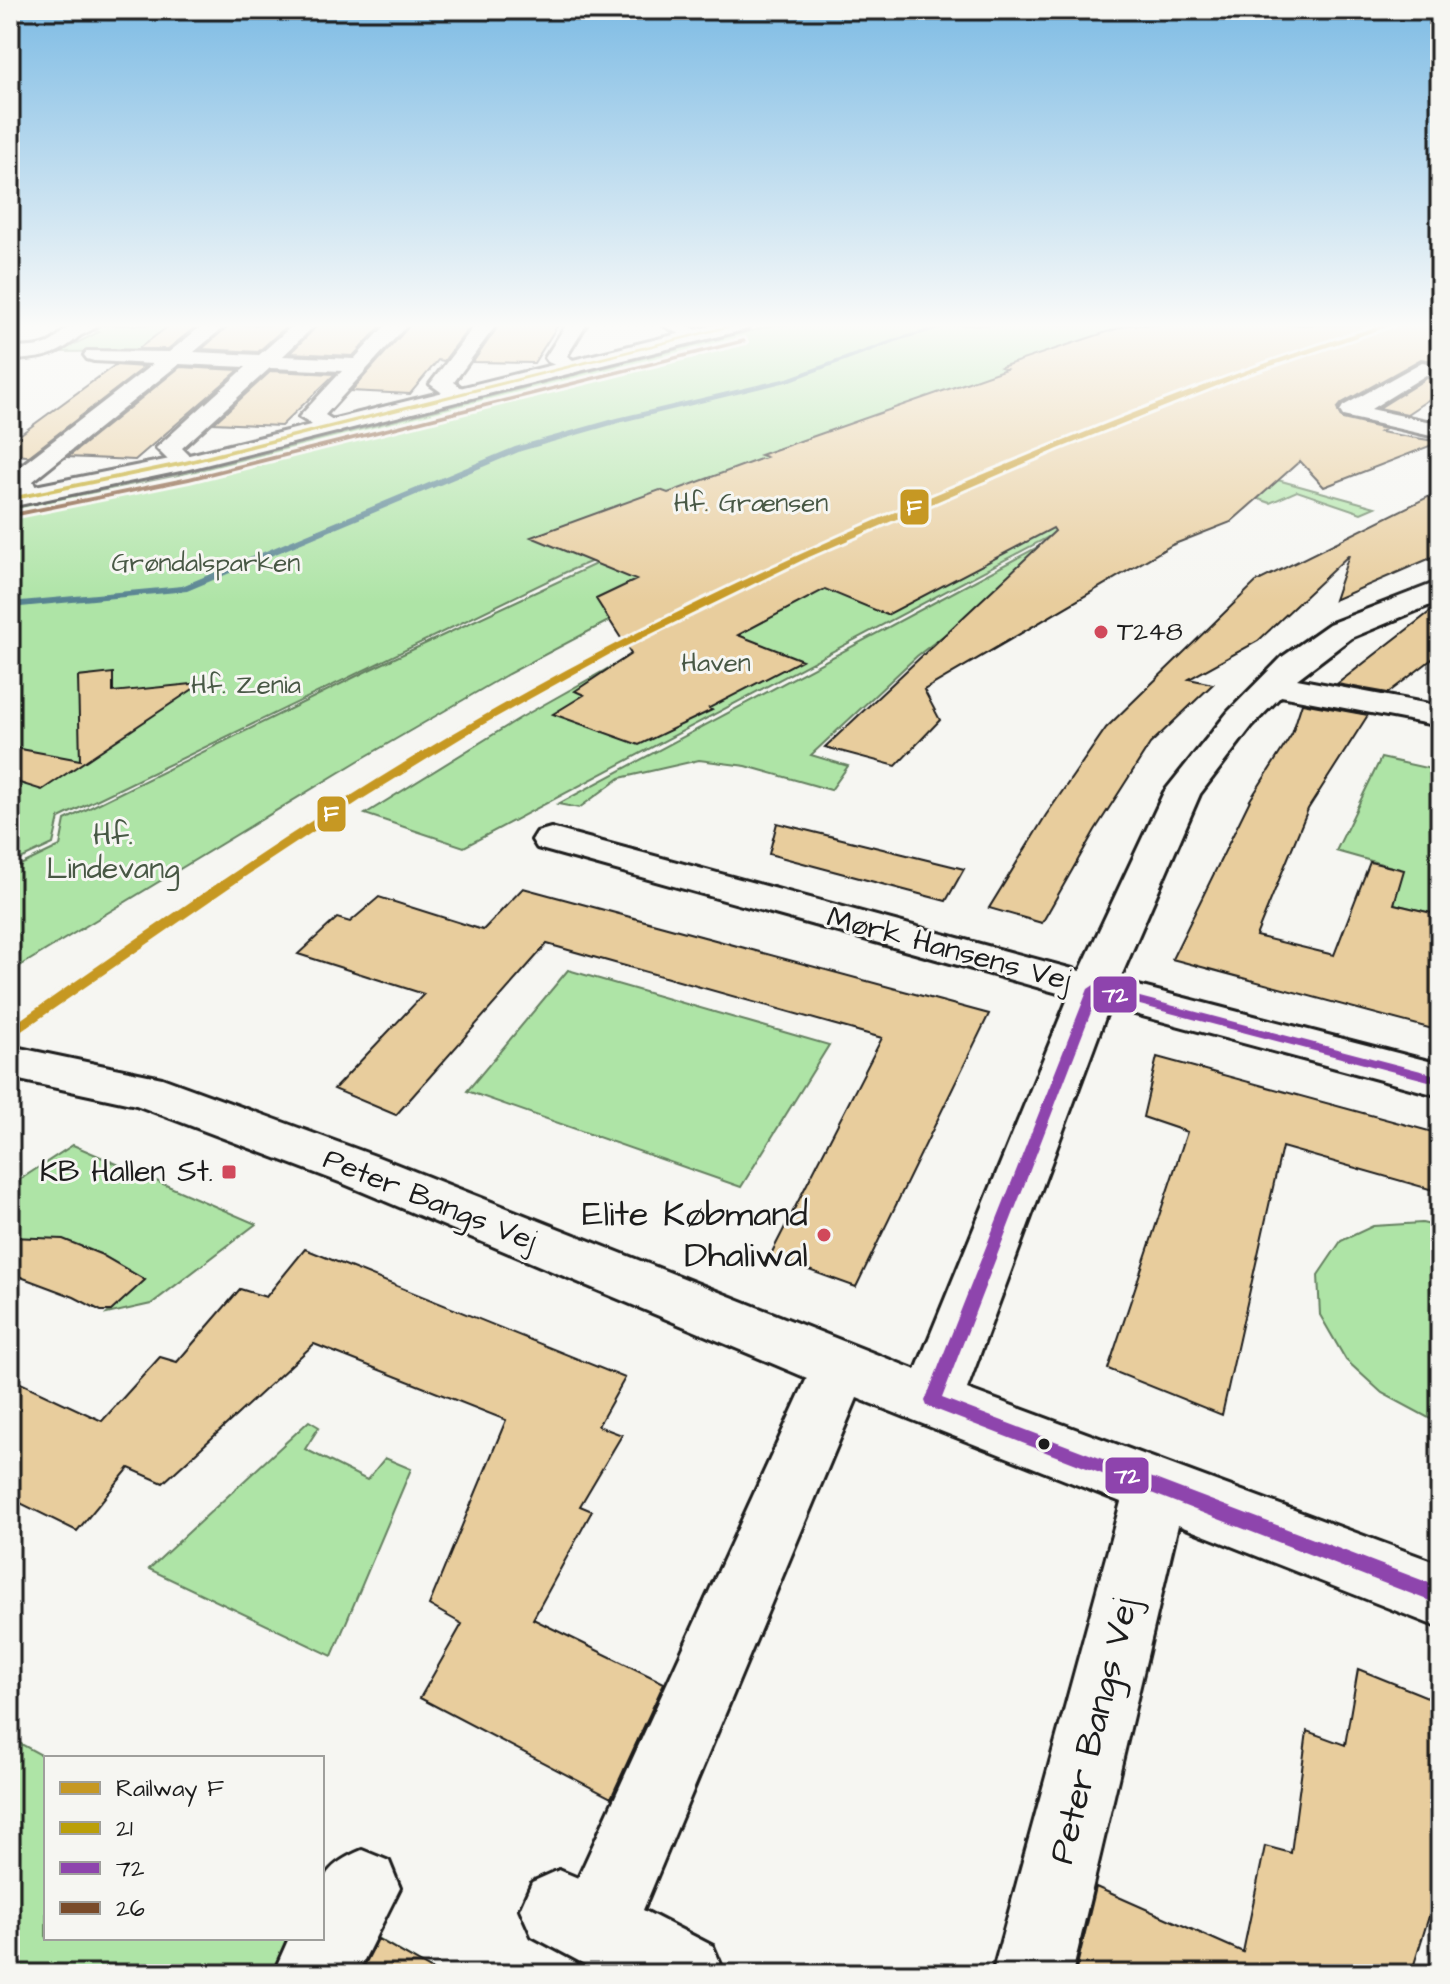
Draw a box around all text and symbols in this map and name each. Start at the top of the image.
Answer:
park label: Hf. Grænsen [674,485,828,521]
line badge: F [899,488,930,526]
text: F [906,493,922,524]
park label: Grøndalsparken [112,545,300,581]
place label: T248 [1117,614,1183,650]
marker: T248 [1092,623,1110,641]
park label: Haven [681,645,751,681]
park label: Hf. Zenia [191,667,301,703]
line badge: F [316,795,347,833]
text: F [323,799,339,830]
park label: Hf. Lindevang [46,814,180,891]
street label: Mørk Hansens Vej [822,896,1076,1002]
line badge: 72 [1092,975,1138,1014]
text: 72 [1101,980,1128,1011]
street label: Peter Bangs Vej [317,1138,544,1263]
place label: KB Hallen St. [40,1151,213,1193]
marker: KB Hallen St. [220,1163,238,1181]
place label: Elite Købmand Dhaliwal [582,1189,808,1281]
marker: Elite Købmand Dhaliwal [815,1226,833,1244]
unlabelled marker [1036,1436,1052,1452]
line badge: 72 [1104,1456,1150,1495]
text: 72 [1113,1461,1140,1492]
street label: Peter Bangs Vej [1036,1592,1153,1869]
legend [44,1756,324,1940]
text: Railway F [116,1772,224,1807]
text: 21 [116,1812,133,1846]
text: 72 [116,1852,145,1886]
text: 26 [116,1892,145,1926]

